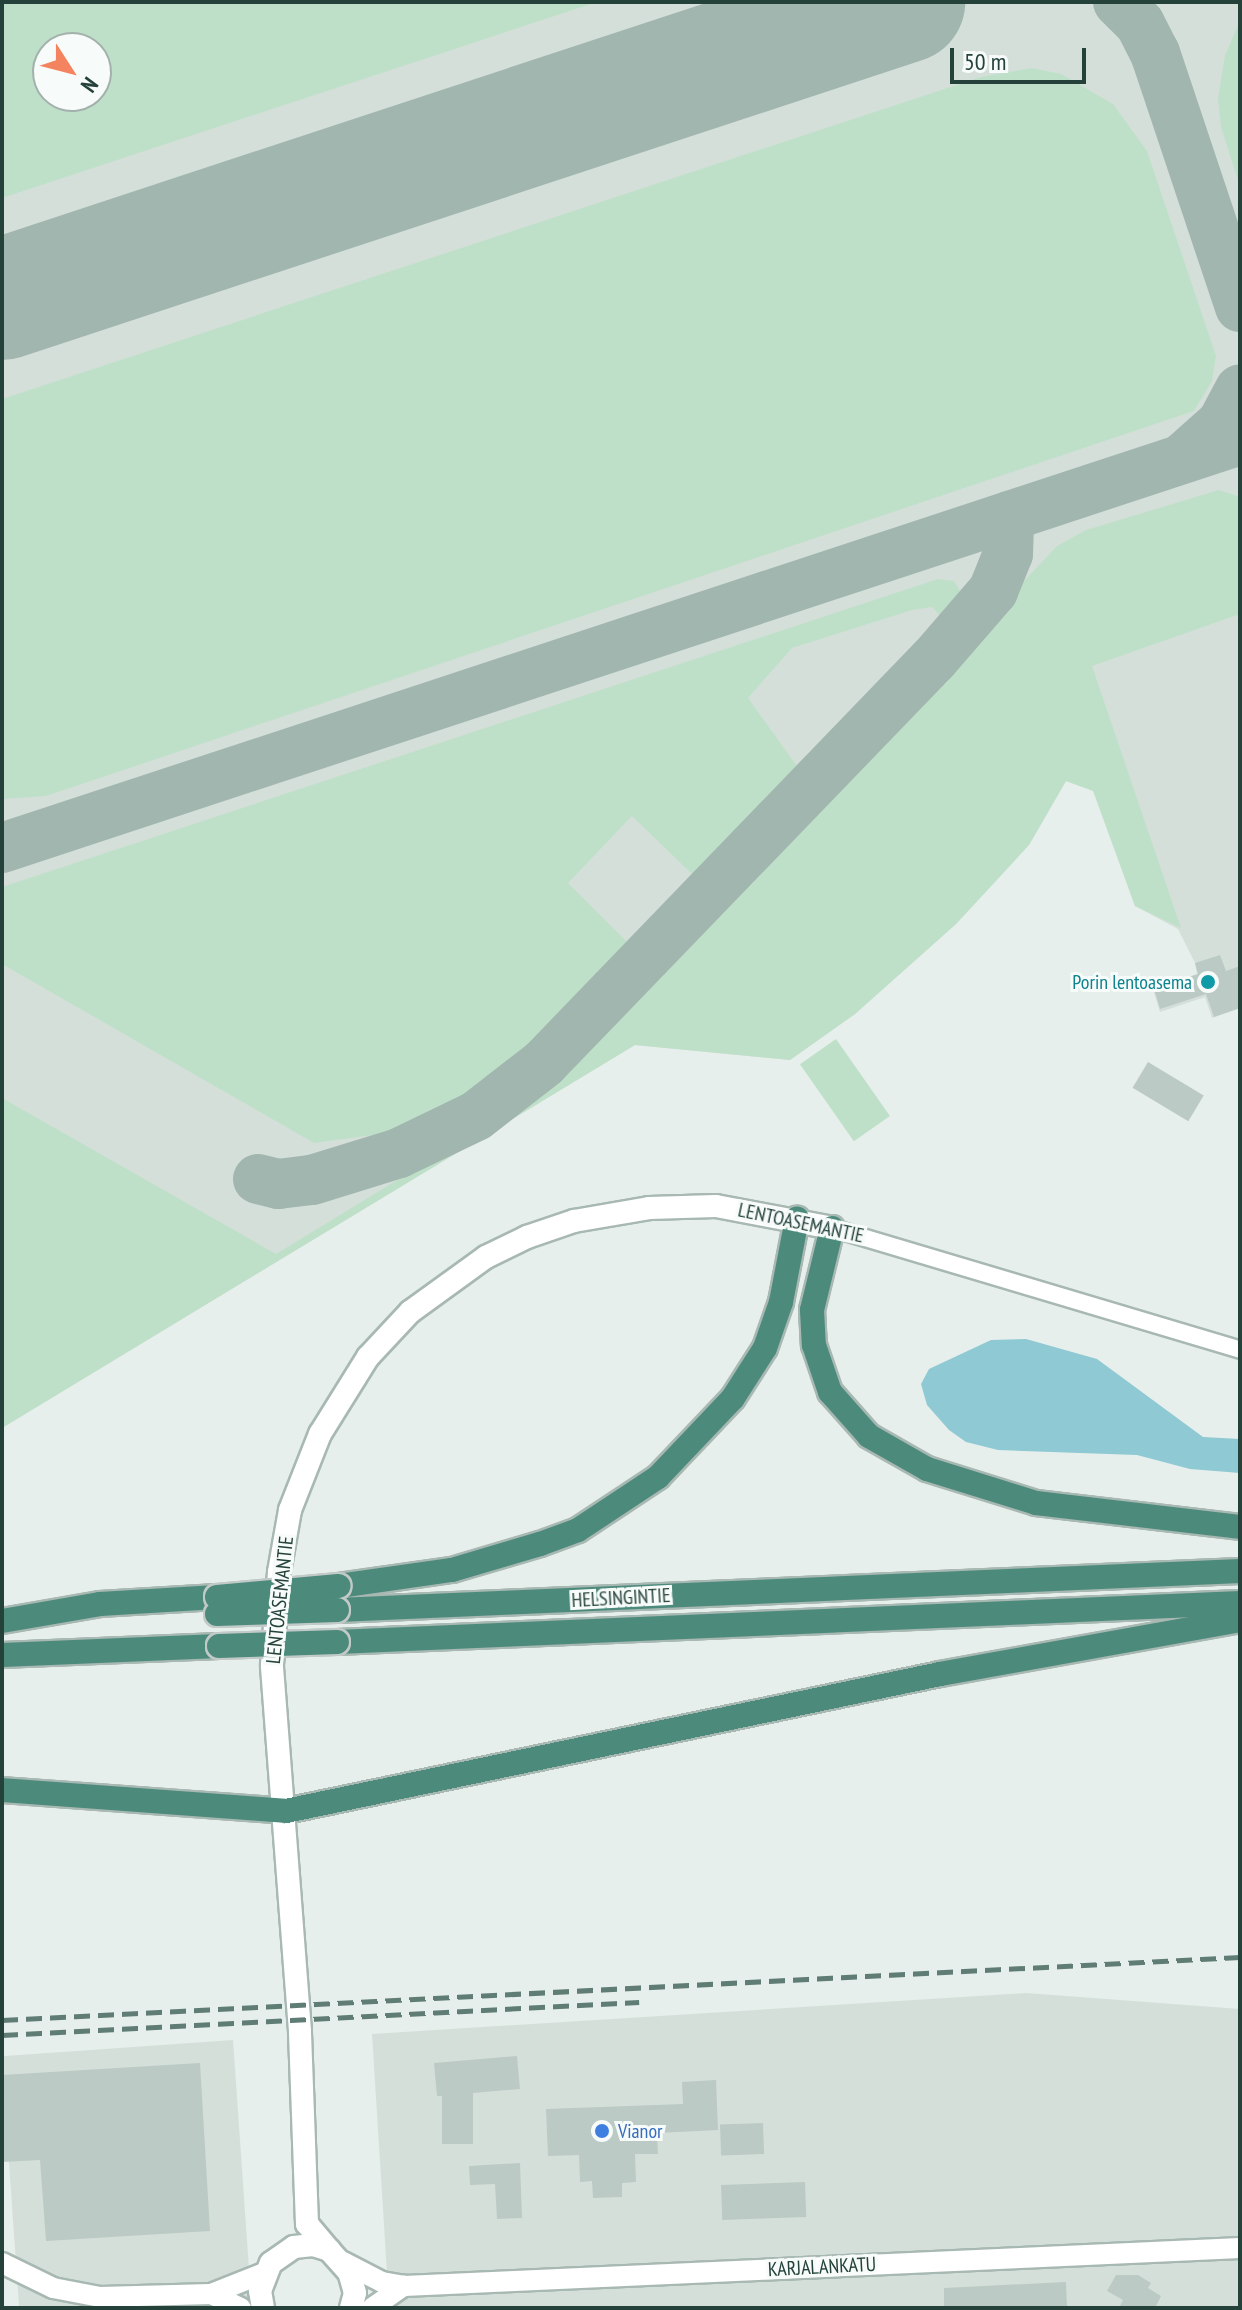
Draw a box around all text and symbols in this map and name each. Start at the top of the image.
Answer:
north arrow [32,32,112,112]
scale bar [954,32,1090,82]
text: 50 m [964,46,1006,77]
text: N [75,72,105,98]
place label: Porin lentoasema [1072,970,1192,994]
marker: Porin lentoasema [1199,973,1217,991]
street label: LENTOASEMANTIE [736,1198,866,1248]
street label: LENTOASEMANTIE [261,1535,299,1665]
street label: HELSINGINTIE [571,1583,671,1613]
place label: Vianor [618,2119,662,2143]
marker: Vianor [593,2122,611,2140]
street label: KARJALANKATU [767,2252,877,2282]

